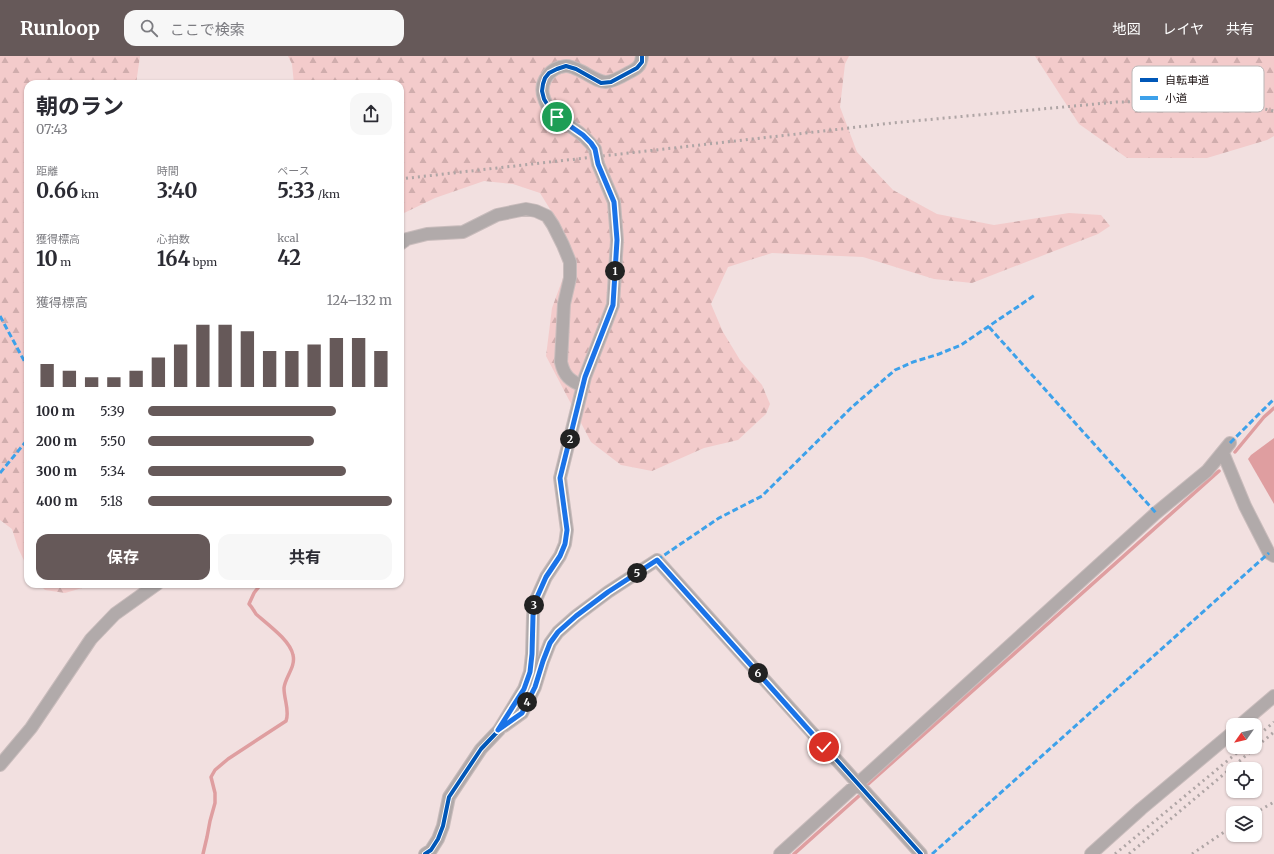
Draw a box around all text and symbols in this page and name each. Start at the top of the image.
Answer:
search box [124,10,404,46]
text: Runloop [20,16,100,40]
icon: search [138,17,160,39]
text: ここで検索 [170,20,245,39]
text: 地図 [1112,20,1140,38]
text: レイヤ [1162,20,1204,38]
text: 共有 [1226,20,1254,38]
legend [1132,66,1264,112]
text: 自転車道 [1165,73,1209,87]
text: 小道 [1165,91,1187,105]
text: 朝のラン [36,92,124,120]
button: share [350,93,392,135]
pin [540,100,574,134]
icon: arrive [546,106,568,128]
text: 07:43 [36,121,68,138]
text: 距離 [36,164,58,178]
text: 時間 [157,164,179,178]
text: ペース [277,164,310,178]
text: 0.66 [36,178,78,203]
text: 3:40 [157,178,197,203]
text: 5:33 [277,178,315,203]
text: km [78,187,99,201]
text: /km [315,187,340,201]
text: kcal [277,231,299,245]
text: 獲得標高 [36,232,80,246]
text: 心拍数 [157,232,190,246]
text: 42 [277,245,301,270]
text: 10 [36,246,58,271]
text: 164 [157,246,190,271]
text: m [58,255,71,269]
text: bpm [190,255,217,269]
pin: 1 [605,261,625,281]
text: 1 [612,264,618,278]
text: 124–132 m [327,292,392,309]
text: 獲得標高 [36,294,88,311]
text: 100 m [36,403,75,420]
text: 5:39 [100,403,125,420]
pin: 2 [560,429,580,449]
text: 2 [567,432,573,446]
text: 200 m [36,433,77,450]
text: 5:50 [100,433,126,450]
text: 300 m [36,463,77,480]
text: 5:34 [100,463,125,480]
text: 400 m [36,493,78,510]
text: 5:18 [100,493,123,510]
button: 保存 [36,534,210,580]
button: 共有 [218,534,392,580]
pin: 5 [627,563,647,583]
text: 5 [634,566,640,580]
pin: 3 [524,595,544,615]
text: 3 [531,598,537,612]
pin: 6 [748,663,768,683]
text: 6 [755,666,761,680]
pin: 4 [517,692,537,712]
text: 4 [524,695,531,709]
north arrow [1226,718,1262,754]
map controls [1226,718,1262,842]
pin [807,730,841,764]
icon: check [813,736,835,758]
button: locate [1226,762,1262,798]
button: layers [1226,806,1262,842]

